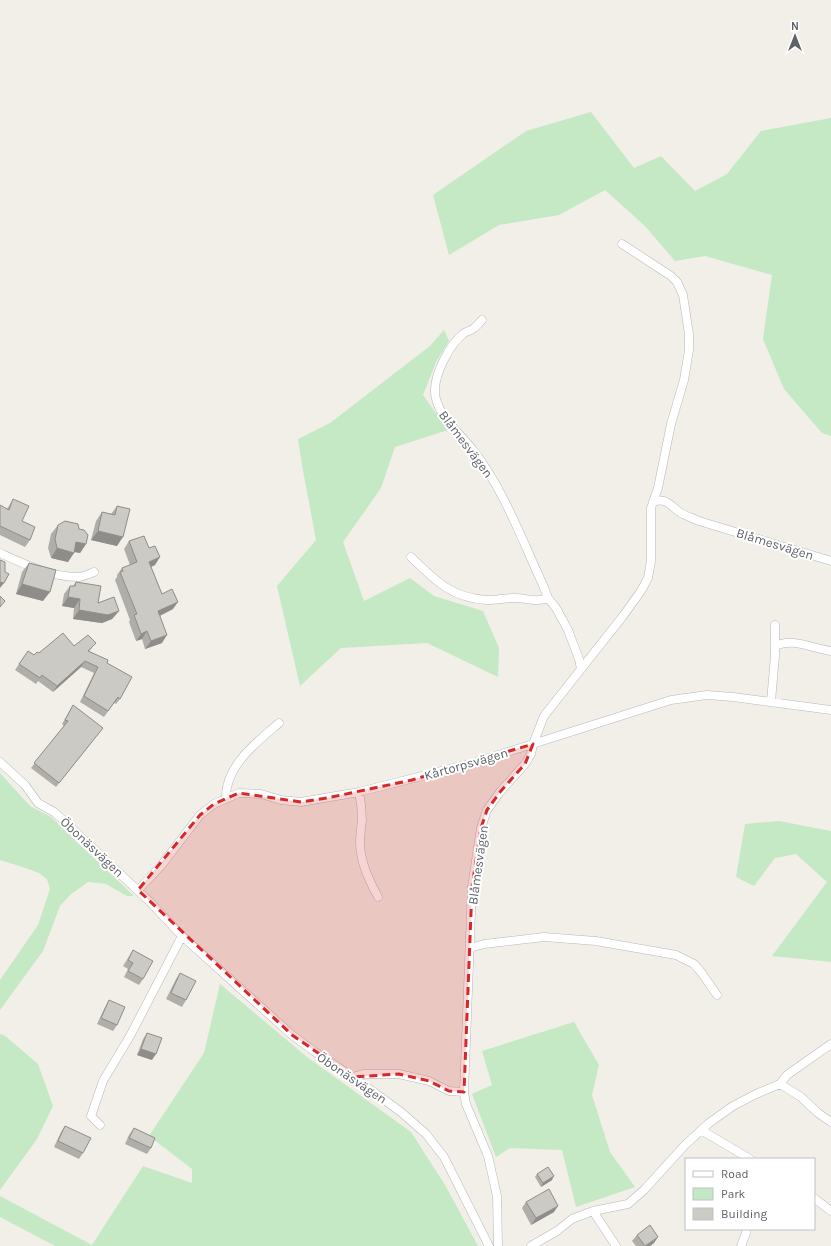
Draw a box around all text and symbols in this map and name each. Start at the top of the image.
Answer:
north arrow [775,16,815,56]
text: N [791,20,799,33]
street label: Blåmesvägen [436,408,496,480]
street label: Blåmesvägen [735,525,815,563]
street label: Kårtorpsvägen [422,745,510,783]
street label: Öbonäsvägen [57,813,127,880]
street label: Blåmesvägen [465,824,491,906]
street label: Öbonäsvägen [314,1048,390,1107]
legend [685,1158,815,1230]
text: Road [721,1167,749,1181]
text: Park [721,1187,746,1201]
text: Building [721,1207,768,1221]

